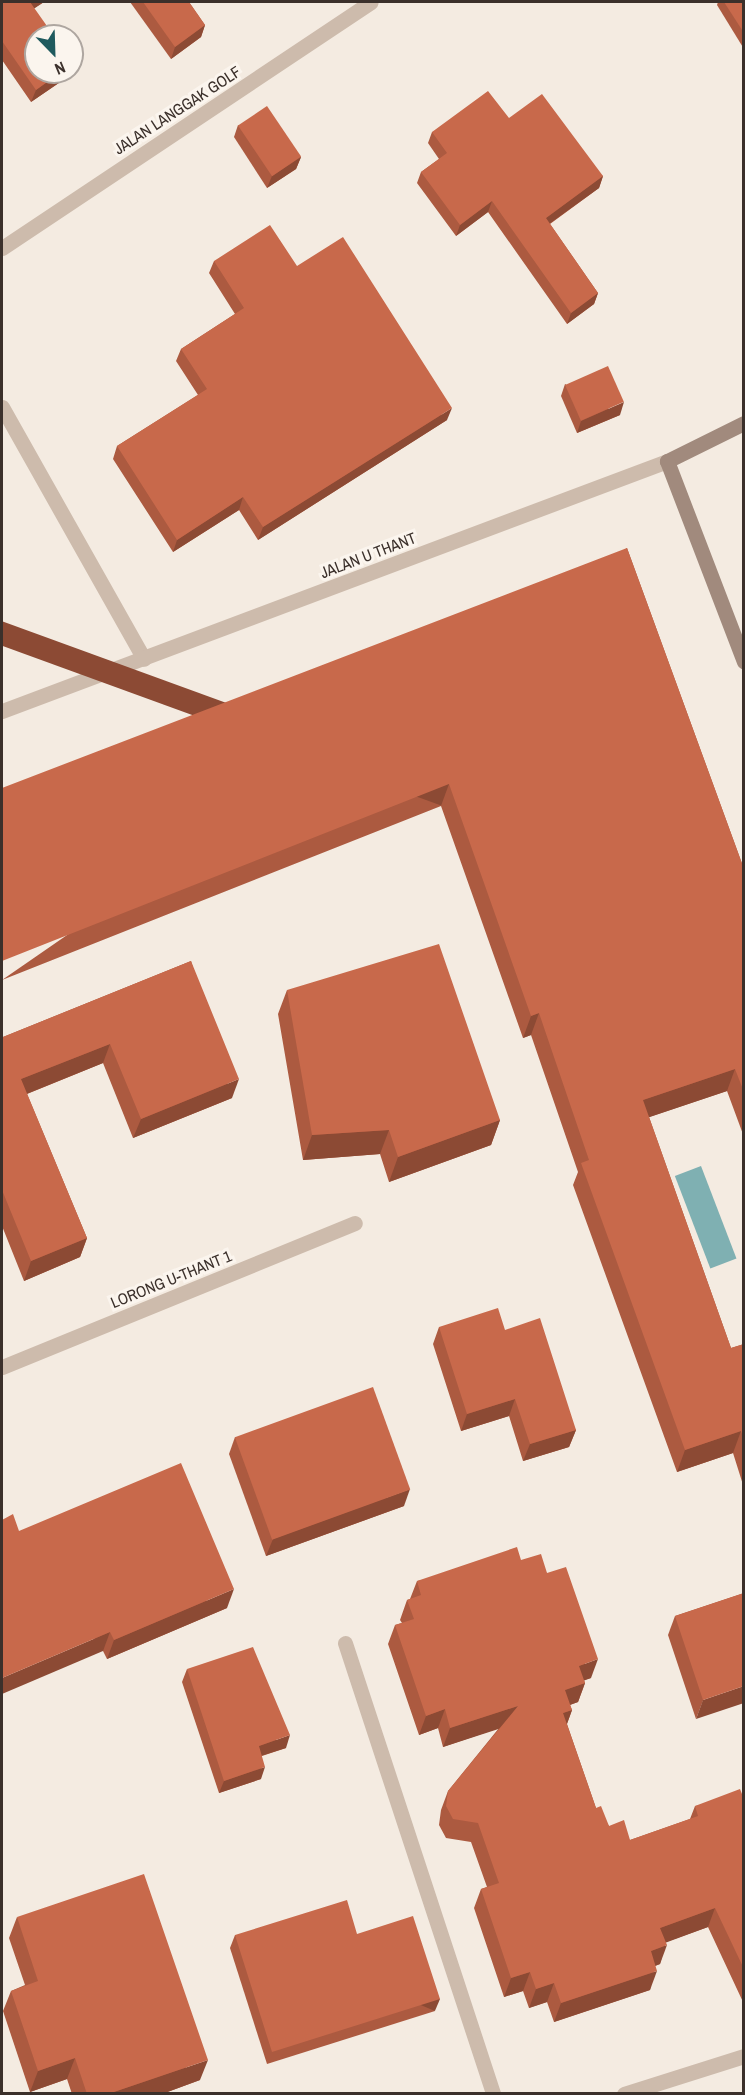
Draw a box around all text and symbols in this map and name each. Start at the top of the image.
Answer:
north arrow [24,24,84,84]
text: N [52,57,69,81]
street label: JALAN LANGGAK GOLF [110,62,244,158]
street label: JALAN U THANT [317,528,419,582]
street label: LORONG U-THANT 1 [108,1246,234,1312]

